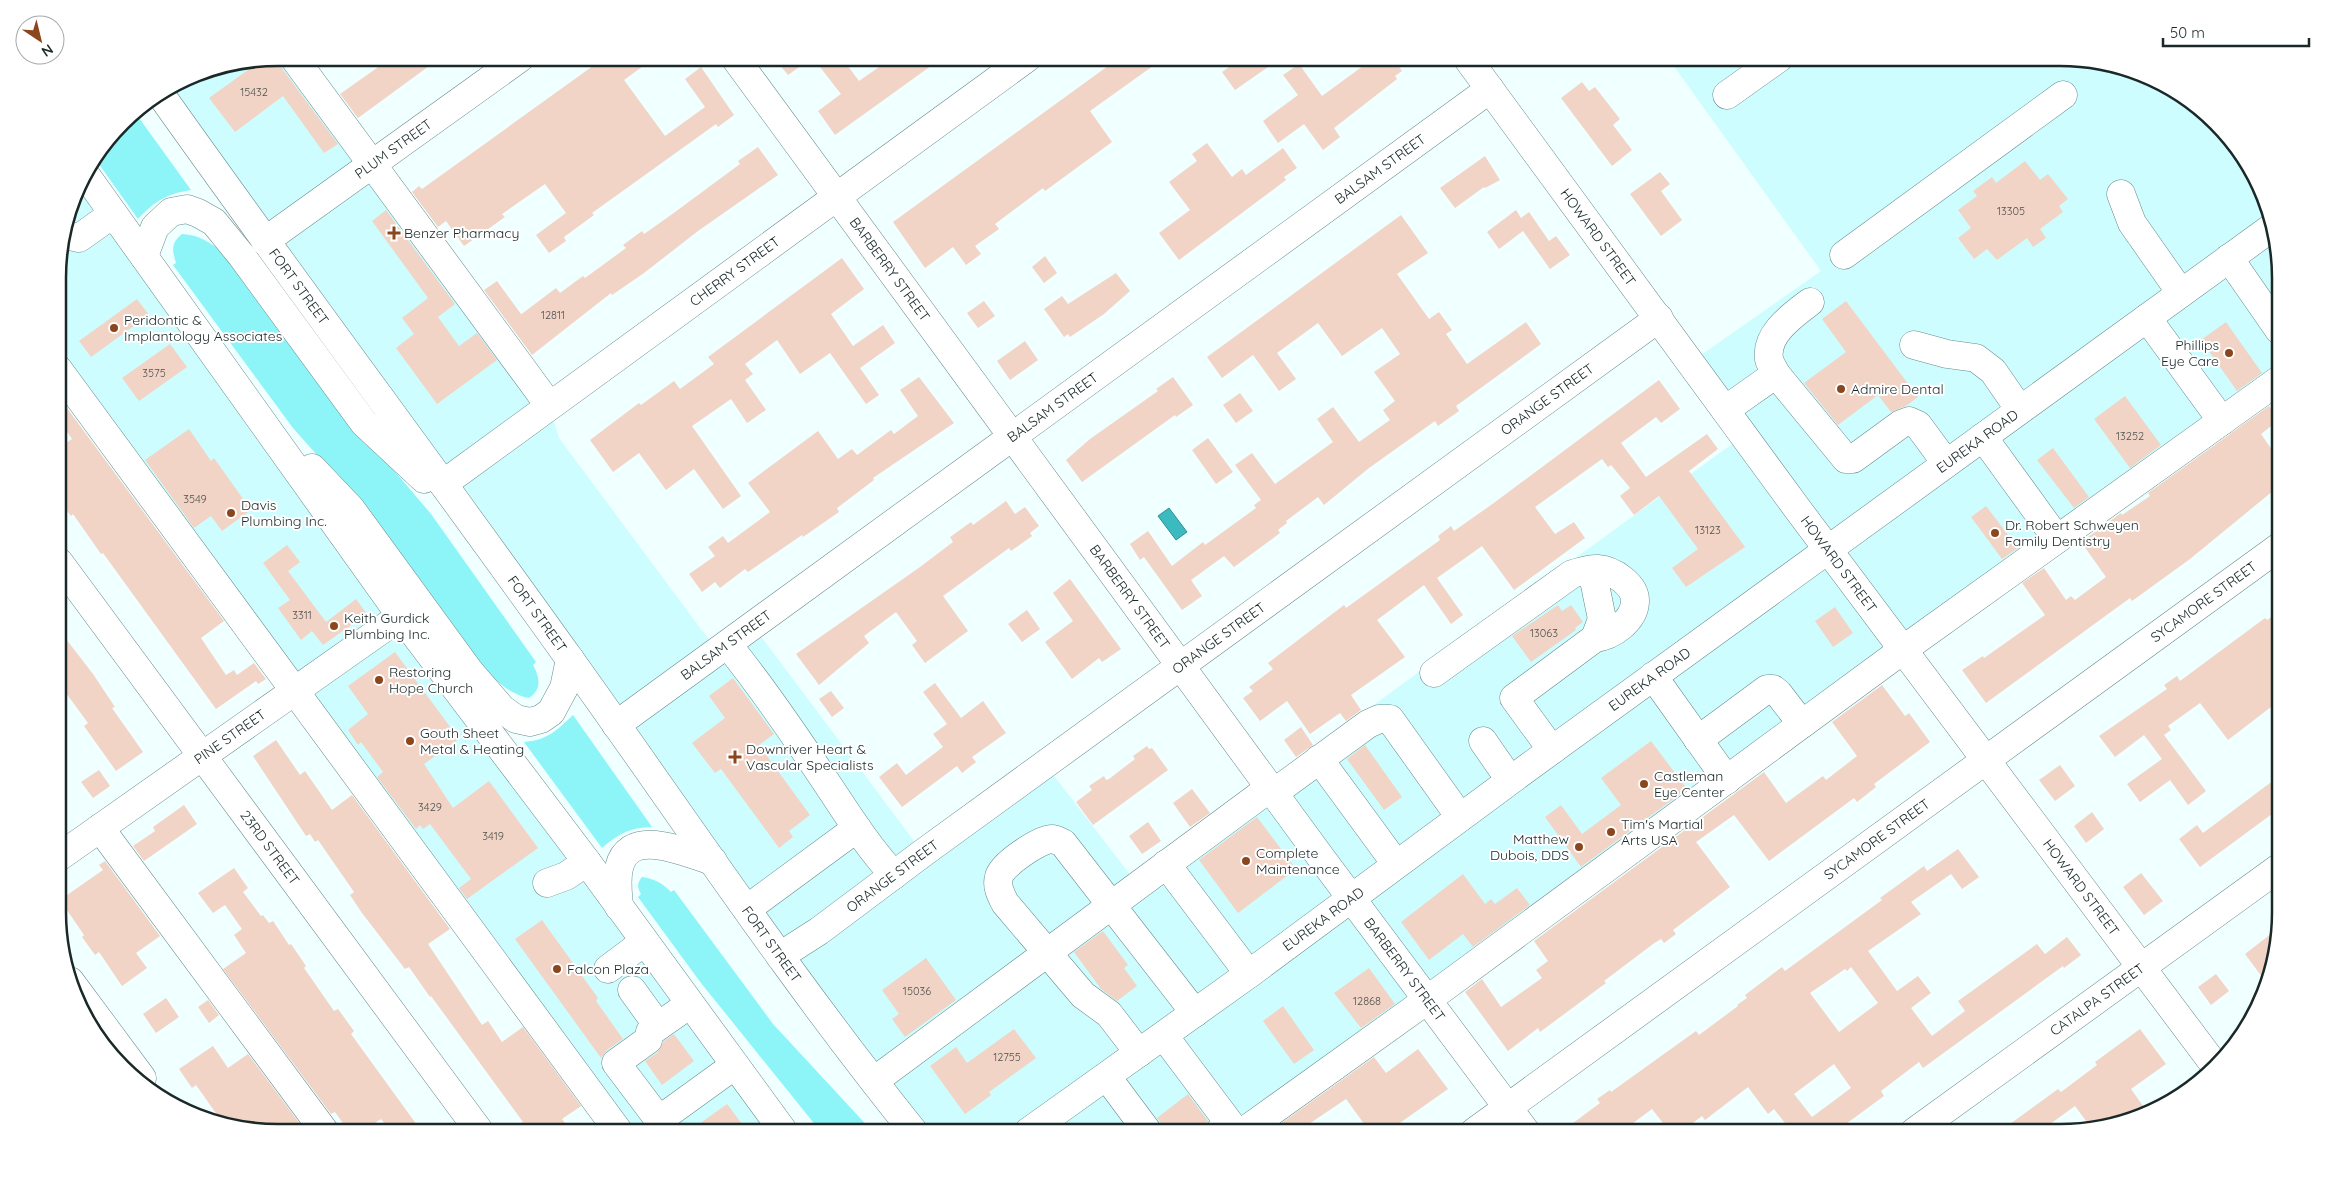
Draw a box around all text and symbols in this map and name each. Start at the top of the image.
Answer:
north arrow [15,15,65,65]
scale bar [2163,15,2309,47]
text: 50 m [2170,23,2205,42]
text: N [38,40,57,61]
house number: 15432 [240,85,268,99]
street label: PLUM STREET [351,115,436,183]
street label: BALSAM STREET [1331,130,1429,208]
street label: HOWARD STREET [1557,185,1640,289]
house number: 13305 [1997,204,2025,218]
street label: BARBERRY STREET [846,214,934,325]
place label: Benzer Pharmacy [404,224,519,242]
marker: Benzer Pharmacy [388,227,400,239]
street label: CHERRY STREET [686,232,783,310]
street label: FORT STREET [265,245,333,328]
house number: 12811 [541,308,565,322]
place label: Peridontic & Implantology Associates [124,311,282,345]
marker: Peridontic & Implantology Associates [108,322,120,334]
place label: Phillips Eye Care [2161,336,2219,370]
marker: Phillips Eye Care [2223,347,2235,359]
street label: ORANGE STREET [1497,359,1597,439]
house number: 3575 [142,366,166,380]
street label: BALSAM STREET [1004,368,1102,446]
place label: Admire Dental [1851,380,1944,398]
marker: Admire Dental [1835,383,1847,395]
street label: EUREKA ROAD [1933,406,2022,477]
house number: 13252 [2116,429,2144,443]
house number: 3549 [183,492,207,506]
place label: Davis Plumbing Inc. [241,496,327,530]
marker: Davis Plumbing Inc. [225,507,237,519]
street label: HOWARD STREET [1797,512,1881,616]
place label: Dr. Robert Schweyen Family Dentistry [2005,516,2139,550]
house number: 13123 [1695,523,1721,537]
marker: Dr. Robert Schweyen Family Dentistry [1989,527,2001,539]
street label: BARBERRY STREET [1086,541,1174,653]
street label: SYCAMORE STREET [2147,557,2260,646]
street label: FORT STREET [504,572,571,656]
street label: ORANGE STREET [1169,598,1269,678]
street label: BALSAM STREET [677,606,775,684]
house number: 3311 [292,608,312,622]
place label: Keith Gurdick Plumbing Inc. [344,609,430,643]
marker: Keith Gurdick Plumbing Inc. [328,620,340,632]
house number: 13063 [1530,626,1558,640]
street label: EUREKA ROAD [1605,644,1694,715]
place label: Restoring Hope Church [389,663,473,697]
marker: Restoring Hope Church [373,674,385,686]
street label: PINE STREET [190,705,269,768]
place label: Gouth Sheet Metal & Heating [420,724,524,758]
marker: Gouth Sheet Metal & Heating [404,735,416,747]
place label: Downriver Heart & Vascular Specialists [746,740,874,774]
marker: Downriver Heart & Vascular Specialists [728,750,742,764]
place label: Castleman Eye Center [1654,767,1725,801]
marker: Castleman Eye Center [1638,778,1650,790]
street label: SYCAMORE STREET [1820,795,1933,884]
house number: 3429 [418,800,442,814]
street label: 23RD STREET [236,807,303,889]
place label: Tim's Martial Arts USA [1621,815,1703,849]
marker: Tim's Martial Arts USA [1605,826,1617,838]
house number: 3419 [482,829,504,843]
place label: Matthew Dubois, DDS [1490,830,1569,864]
street label: HOWARD STREET [2039,835,2123,939]
street label: ORANGE STREET [843,836,942,916]
marker: Matthew Dubois, DDS [1573,841,1585,853]
place label: Complete Maintenance [1256,844,1340,878]
marker: Complete Maintenance [1240,855,1252,867]
street label: EUREKA ROAD [1279,883,1367,955]
street label: FORT STREET [738,902,805,986]
street label: BARBERRY STREET [1360,914,1449,1025]
street label: CATALPA STREET [2046,959,2148,1040]
place label: Falcon Plaza [567,960,649,978]
marker: Falcon Plaza [551,963,563,975]
house number: 15036 [903,984,931,998]
house number: 12868 [1353,994,1381,1008]
house number: 12755 [993,1050,1021,1064]

